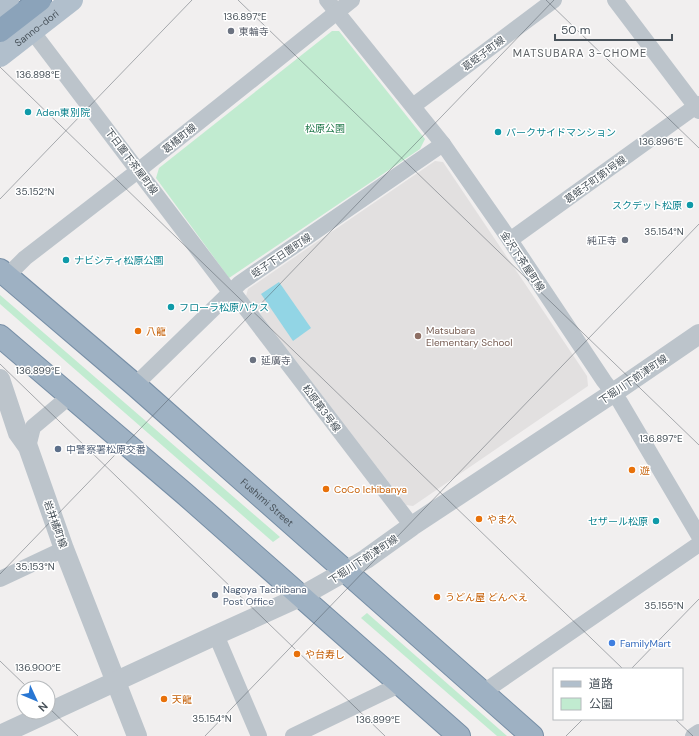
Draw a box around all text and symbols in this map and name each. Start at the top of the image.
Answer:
street label: Sanno-dori [12,7,61,49]
text: 136.897°E [223,10,267,23]
scale bar [555,16,672,42]
text: 50 m [561,22,590,38]
place label: 東輪寺 [239,25,269,38]
marker: 東輪寺 [226,26,236,36]
street label: 葛蛭子町線 [459,33,507,74]
district label: MATSUBARA 3-CHOME [513,46,647,60]
text: 136.898°E [16,68,60,81]
place label: Aden東別院 [36,106,90,119]
marker: Aden東別院 [23,107,33,117]
street label: 葛橘町線 [160,121,199,156]
park label: 松原公園 [305,122,345,135]
street label: 下日置下茶屋町線 [102,125,161,197]
place label: パークサイドマンション [506,126,616,139]
marker: パークサイドマンション [493,127,503,137]
text: 136.896°E [639,135,684,148]
street label: 葛蛭子町第1号線 [562,153,629,206]
text: 35.152°N [16,185,55,198]
place label: スクデット松原 [612,199,682,212]
marker: スクデット松原 [685,200,695,210]
text: 35.154°N [644,225,684,238]
street label: 金沢下茶屋町線 [498,229,548,294]
street label: 蛭子下日置町線 [249,230,314,280]
place label: 純正寺 [587,234,617,247]
marker: 純正寺 [620,235,630,245]
place label: ナビシティ松原公園 [74,254,163,267]
marker: ナビシティ松原公園 [61,255,71,265]
place label: フローラ松原ハウス [179,301,269,314]
marker: フローラ松原ハウス [166,302,176,312]
place label: Matsubara Elementary School [426,324,513,349]
place label: 八龍 [146,325,166,338]
marker: 八龍 [133,326,143,336]
marker: Matsubara Elementary School [413,331,423,341]
street label: 下堀川下前津町線 [596,352,670,407]
place label: 延廣寺 [261,354,291,367]
marker: 延廣寺 [248,355,258,365]
text: 136.899°E [16,364,61,377]
street label: 松原第3号線 [300,382,344,435]
text: 136.897°E [639,432,683,445]
place label: 中警察署松原交番 [66,443,146,456]
marker: 中警察署松原交番 [53,444,63,454]
place label: 遊 [640,464,650,477]
marker: 遊 [627,465,637,475]
street label: Fushimi Street [238,475,296,529]
place label: CoCo Ichibanya [334,483,407,496]
marker: CoCo Ichibanya [321,484,331,494]
street label: 岩井橘町線 [41,498,70,550]
place label: やま久 [487,513,517,526]
marker: やま久 [474,514,484,524]
place label: セザール松原 [588,515,648,528]
marker: セザール松原 [651,516,661,526]
street label: 下堀川下前津町線 [326,532,400,587]
text: 35.153°N [15,560,55,573]
place label: Nagoya Tachibana Post Office [223,583,307,608]
marker: Nagoya Tachibana Post Office [210,590,220,600]
place label: うどん屋 どんべえ [445,591,528,604]
marker: うどん屋 どんべえ [432,592,442,602]
text: 35.155°N [644,599,684,612]
place label: FamilyMart [620,637,671,650]
marker: FamilyMart [607,638,617,648]
place label: や台寿し [305,648,345,661]
marker: や台寿し [292,649,302,659]
text: 136.900°E [15,661,61,674]
legend [553,668,683,720]
text: 道路 [589,676,613,692]
north arrow [16,680,56,720]
place label: 天龍 [172,693,192,706]
marker: 天龍 [159,694,169,704]
text: 公園 [589,696,613,712]
text: N [35,699,51,715]
text: 35.154°N [192,712,232,725]
text: 136.899°E [356,713,401,726]

